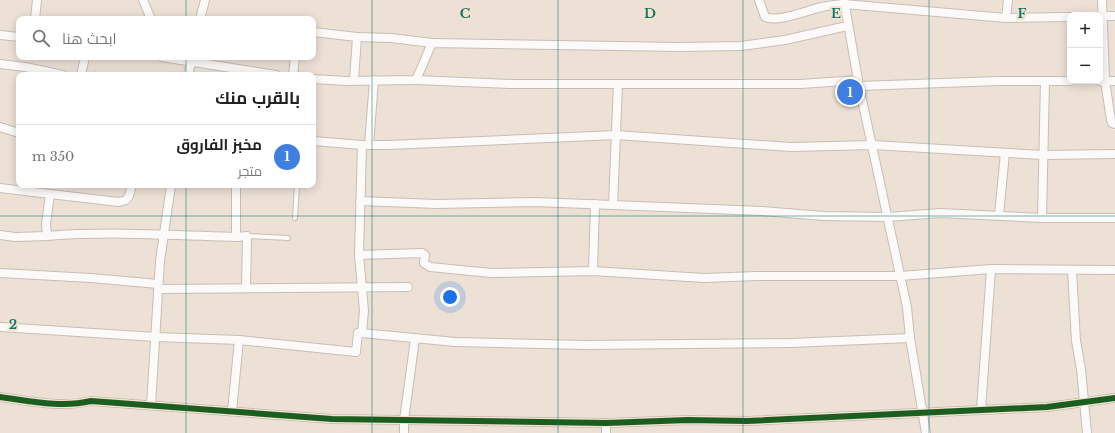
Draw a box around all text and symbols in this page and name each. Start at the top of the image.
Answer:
text: C [460,5,471,22]
text: D [644,5,656,22]
text: E [831,5,841,22]
text: F [1018,5,1027,22]
map controls [1067,12,1103,84]
button: + [1067,12,1103,48]
search box [16,16,316,60]
icon: search [30,27,52,49]
text: ابحث هنا [62,29,116,48]
button: − [1067,48,1103,84]
pin: 1 [837,77,863,107]
text: بالقرب منك [215,88,300,109]
text: مخبز الفاروق [176,135,262,154]
text: 350 m [32,148,74,165]
text: 1 [284,148,290,165]
text: متجر [238,163,262,180]
your location [440,287,460,307]
text: 2 [9,316,17,333]

